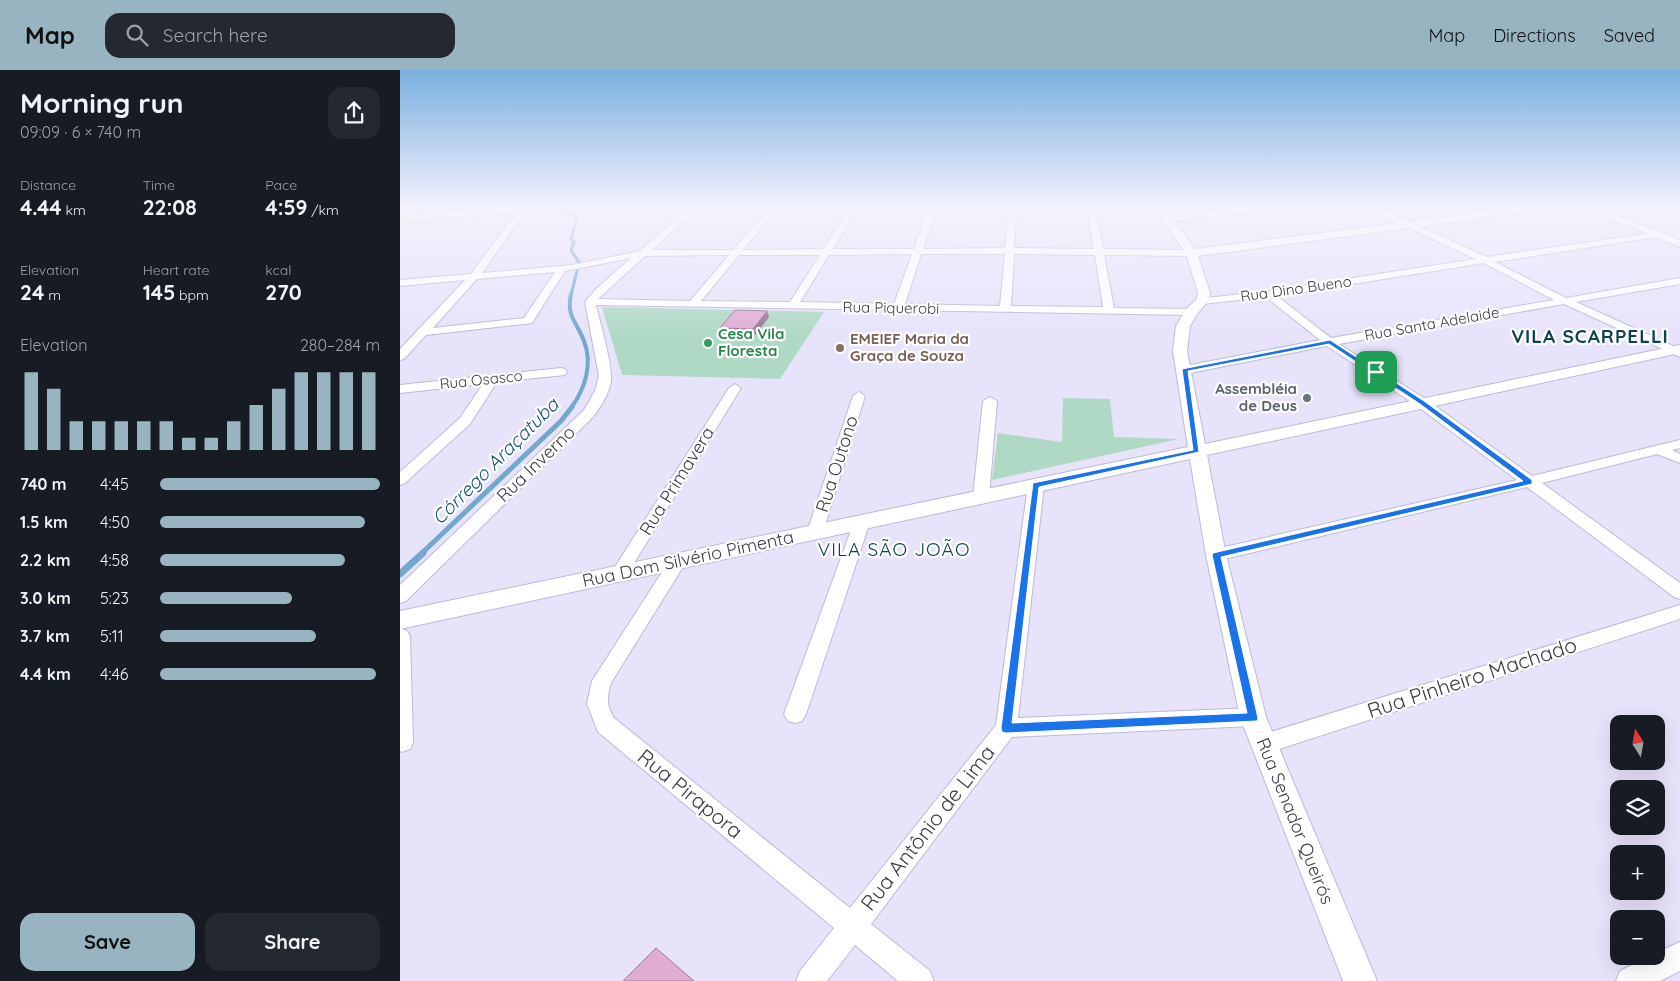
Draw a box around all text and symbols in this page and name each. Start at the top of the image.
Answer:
search box [105,13,455,58]
text: Map [25,20,75,50]
icon: search [123,21,151,49]
text: Search here [163,23,268,47]
text: Map [1428,24,1465,47]
text: Directions [1493,24,1576,47]
text: Saved [1604,24,1655,47]
text: Morning run [20,85,184,120]
button: share [328,87,380,139]
text: 09:09 · 6 × 740 m [20,122,141,142]
text: Distance [20,176,76,194]
text: Time [143,176,175,194]
text: Pace [265,176,297,194]
text: 4.44 [20,194,62,220]
text: 22:08 [143,194,197,220]
text: 4:59 [265,194,307,220]
text: km [62,201,86,219]
text: /km [307,201,339,219]
text: Elevation [20,261,79,279]
text: Heart rate [143,261,209,279]
text: kcal [265,261,291,279]
street label: Rua Dino Bueno [1239,271,1353,306]
text: 24 [20,279,44,305]
text: 145 [143,279,175,305]
text: 270 [265,279,302,305]
text: m [44,286,61,304]
text: bpm [175,286,209,304]
street label: Rua Piquerobi [843,297,940,318]
street label: Rua Santa Adelaide [1363,302,1501,345]
place label: Cesa Vila Floresta [718,324,784,360]
district label: VILA SCARPELLI [1511,324,1669,348]
place label: EMEIEF Maria da Graça de Souza [850,329,969,365]
text: Elevation [20,335,87,355]
text: 280–284 m [300,335,380,355]
marker: Cesa Vila Floresta [702,337,714,349]
marker: EMEIEF Maria da Graça de Souza [834,342,846,354]
pin [1355,351,1397,393]
icon: arrive [1362,358,1390,386]
street label: Rua Osasco [439,366,523,393]
place label: Assembléia de Deus [1215,379,1297,415]
water label: Córrego Araçatuba [427,392,564,529]
marker: Assembléia de Deus [1301,392,1313,404]
street label: Rua Outono [810,413,863,515]
street label: Rua Inverno [491,420,580,507]
street label: Rua Primavera [634,422,719,539]
text: 740 m [20,474,67,494]
text: 4:45 [100,474,129,494]
text: 1.5 km [20,512,68,532]
text: 4:50 [100,512,130,532]
street label: Rua Dom Silvério Pimenta [580,525,796,592]
district label: VILA SÃO JOÃO [818,537,970,561]
text: 2.2 km [20,550,71,570]
text: 4:58 [100,550,129,570]
text: 3.0 km [20,588,71,608]
text: 5:23 [100,588,129,608]
text: 3.7 km [20,626,70,646]
text: 5:11 [100,626,124,646]
street label: Rua Pinheiro Machado [1364,631,1580,723]
text: 4.4 km [20,664,71,684]
text: 4:46 [100,664,128,684]
north arrow [1610,715,1665,770]
map controls [1610,715,1665,965]
street label: Rua Senador Queirós [1252,734,1339,907]
street label: Rua Antônio de Lima [855,740,1000,915]
street label: Rua Pirapora [633,743,748,844]
button: layers [1610,780,1665,835]
button: + [1610,845,1665,900]
button: − [1610,910,1665,965]
button: Save [20,913,195,971]
button: Share [205,913,380,971]

